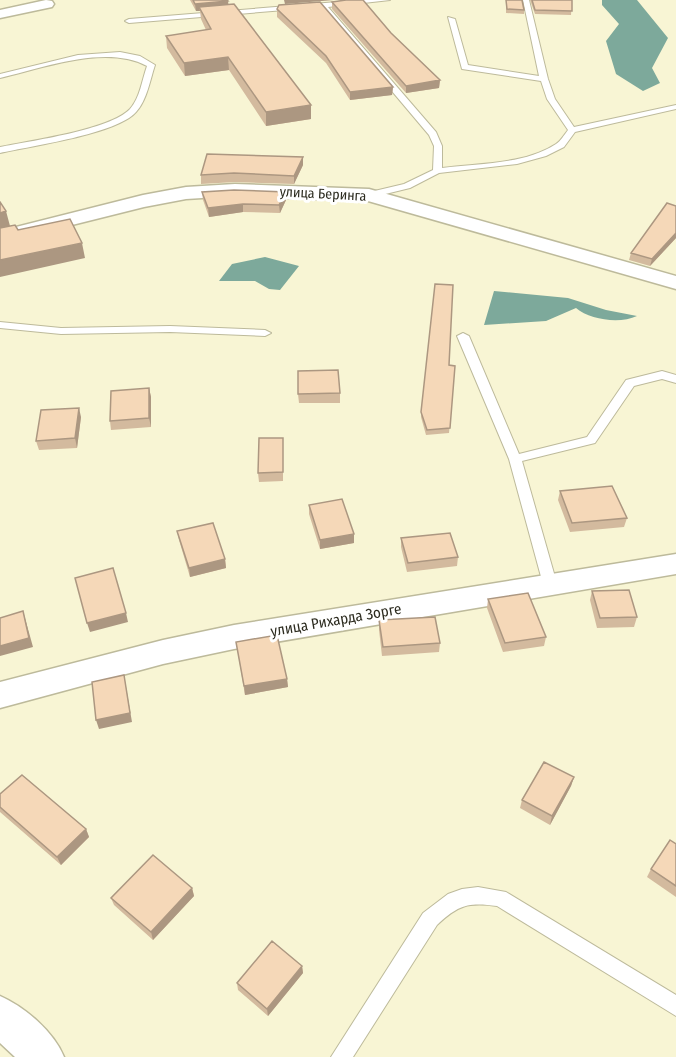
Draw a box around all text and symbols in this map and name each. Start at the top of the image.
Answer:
street label: улица Беринга [279,183,367,205]
street label: улица Рихарда Зорге [269,600,403,640]

